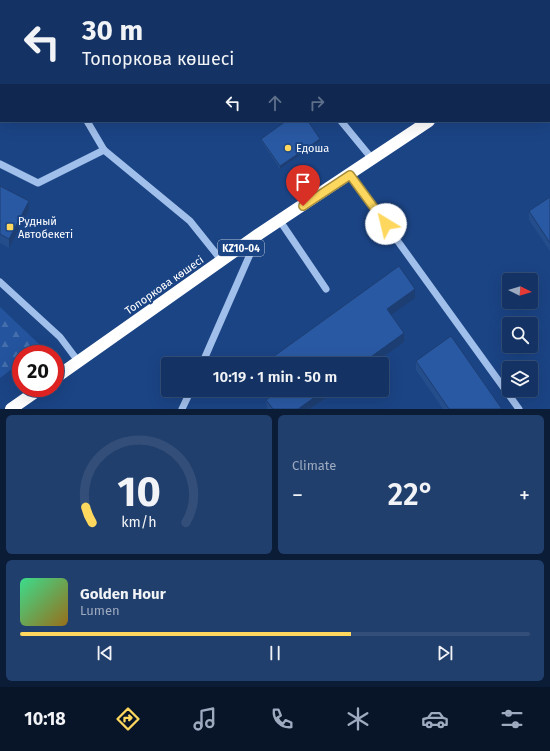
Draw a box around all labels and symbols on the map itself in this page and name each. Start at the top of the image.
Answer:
place label: Едоша [296,142,329,155]
marker: Едоша [283,143,293,153]
pin [286,165,320,206]
position arrow [365,203,407,245]
place label: Рудный Автобекеті [18,215,73,241]
marker: Рудный Автобекеті [5,222,15,232]
road number: KZ10-04 [218,240,264,256]
street label: Топоркова көшесі [122,253,206,317]
north arrow [502,273,538,309]
speed limit sign: 20 [12,345,64,397]

